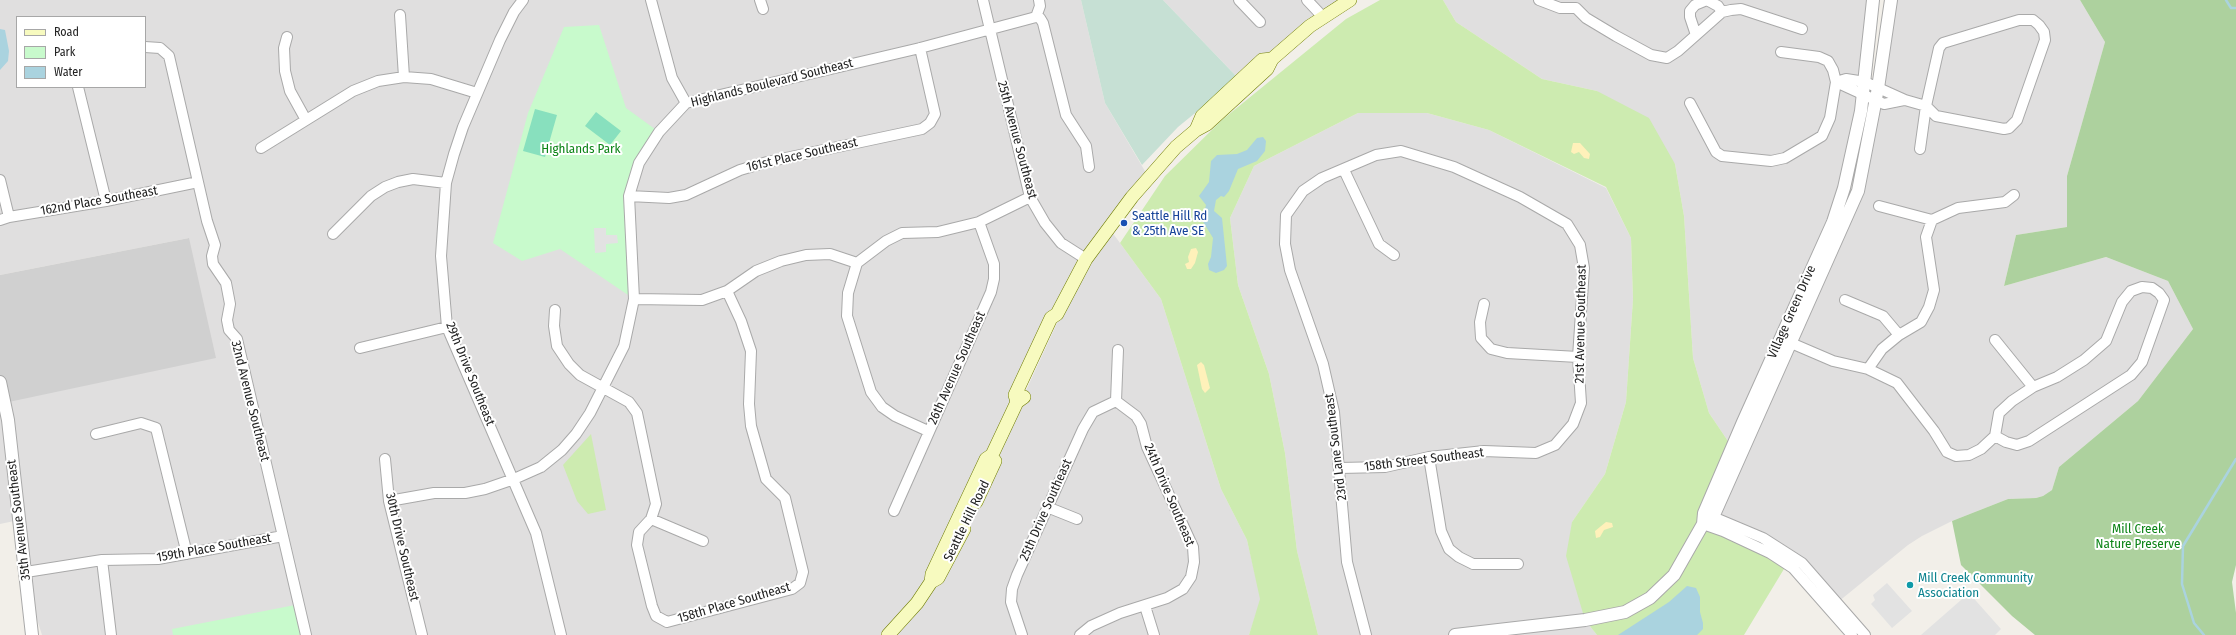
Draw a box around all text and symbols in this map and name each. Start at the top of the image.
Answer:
legend [16,16,146,88]
text: Road [54,25,79,39]
text: Park [54,45,75,59]
street label: Highlands Boulevard Southeast [689,55,855,111]
text: Water [54,65,82,79]
street label: 25th Avenue Southeast [994,79,1040,201]
street label: 161st Place Southeast [745,135,859,175]
park label: Highlands Park [541,141,621,157]
street label: 162nd Place Southeast [39,183,159,219]
place label: Seattle Hill Rd & 25th Ave SE [1132,208,1207,239]
marker: Seattle Hill Rd & 25th Ave SE [1119,218,1129,228]
street label: Village Green Drive [1764,263,1820,361]
street label: 21st Avenue Southeast [1572,264,1590,384]
street label: 26th Avenue Southeast [925,309,989,427]
street label: 29th Drive Southeast [442,320,498,428]
street label: 32nd Avenue Southeast [227,339,273,463]
street label: 23rd Lane Southeast [1322,393,1350,501]
street label: 24th Drive Southeast [1140,441,1198,549]
street label: 158th Street Southeast [1363,445,1485,475]
street label: 25th Drive Southeast [1017,457,1075,563]
street label: 35th Avenue Southeast [4,459,34,581]
street label: Seattle Hill Road [941,478,993,564]
street label: 30th Drive Southeast [382,491,422,603]
park label: Mill Creek Nature Preserve [2096,521,2180,552]
street label: 159th Place Southeast [155,530,273,566]
place label: Mill Creek Community Association [1918,570,2033,601]
street label: 158th Place Southeast [676,579,792,627]
marker: Mill Creek Community Association [1905,580,1915,590]

